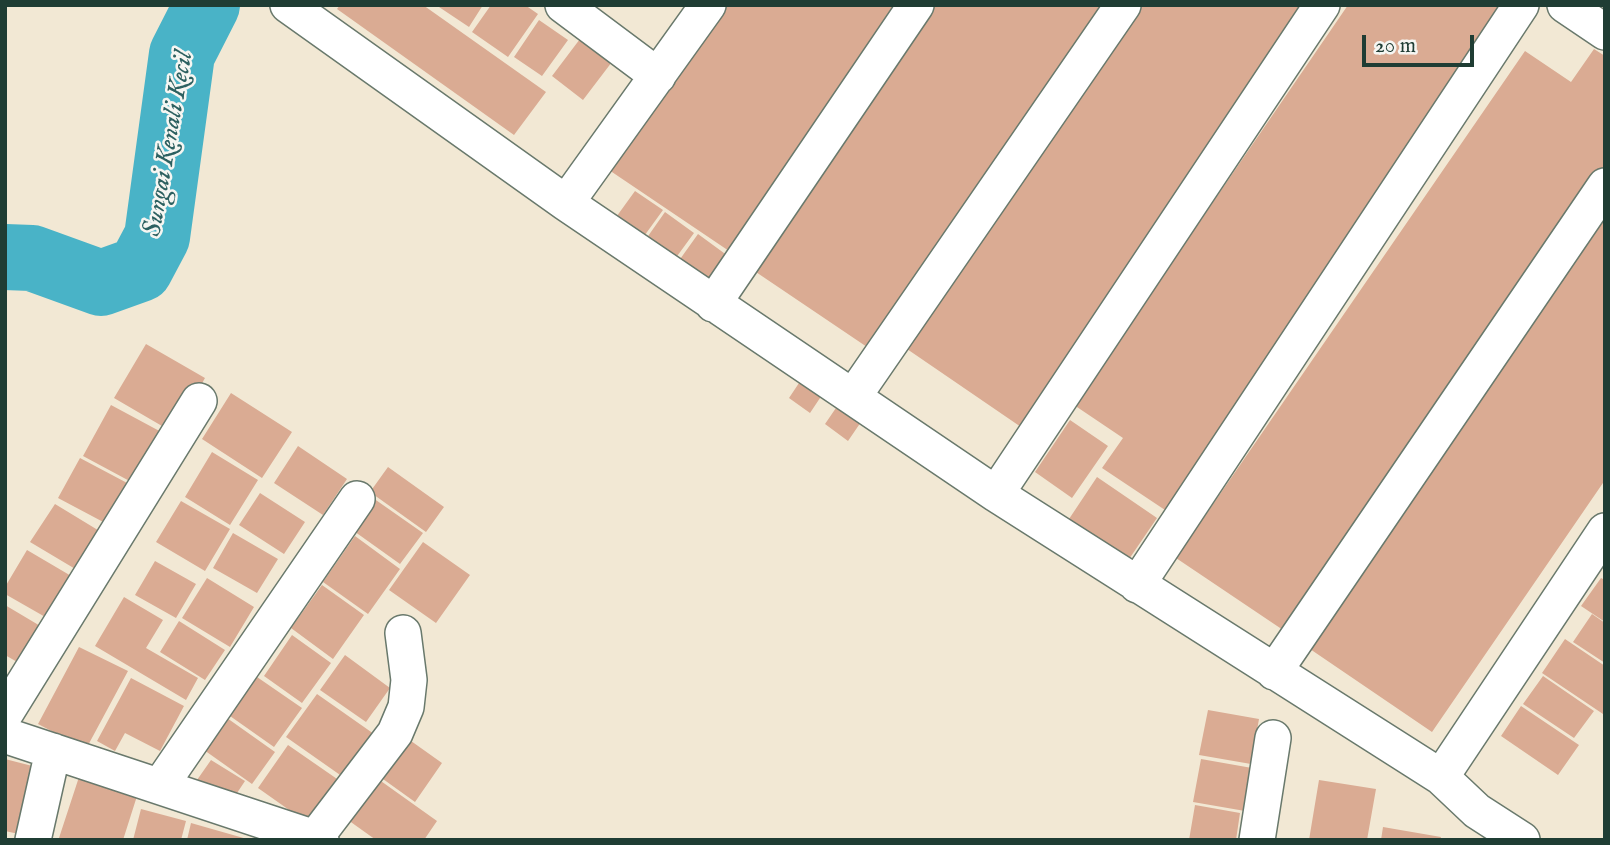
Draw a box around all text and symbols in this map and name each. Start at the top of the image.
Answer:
scale bar [1365,21,1477,65]
text: 20 m [1375,33,1416,60]
water label: Sungai Kenali Kecil [138,49,202,239]

